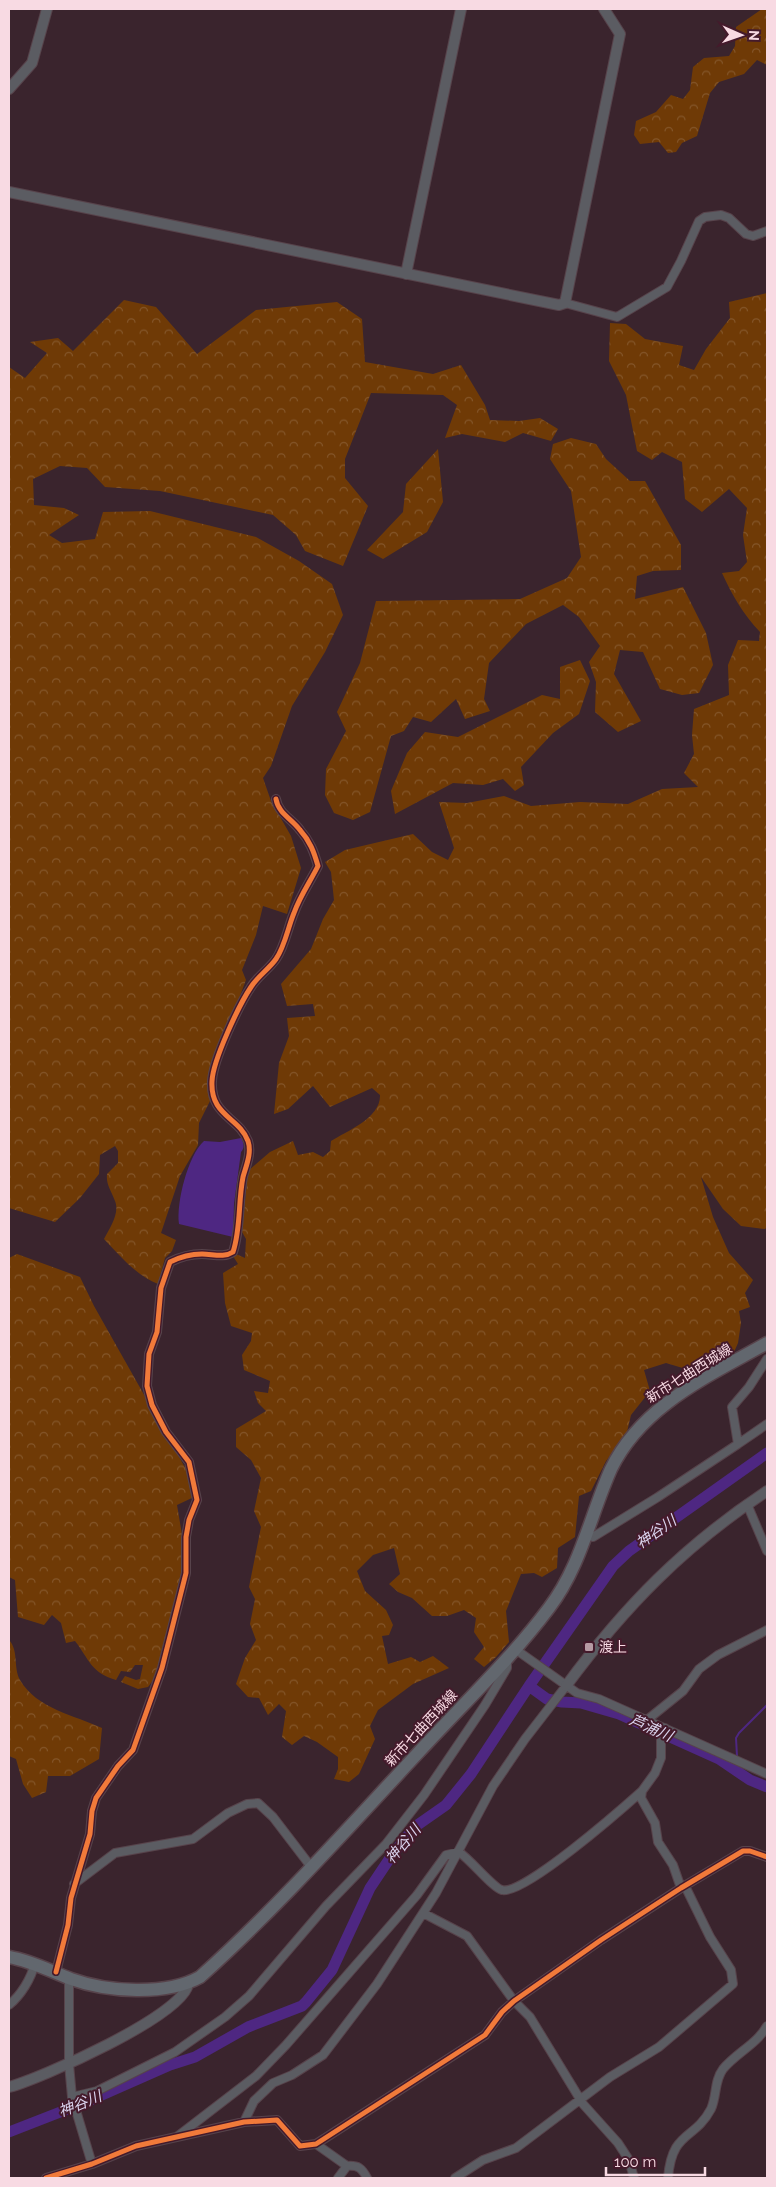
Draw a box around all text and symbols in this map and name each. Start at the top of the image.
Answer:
north arrow [716,10,766,60]
text: N [746,30,762,41]
street label: 新市七曲西城線 [643,1340,735,1406]
water label: 神谷川 [632,1511,681,1552]
place label: 渡上 [599,1639,627,1655]
marker: 渡上 [583,1641,595,1653]
street label: 新市七曲西城線 [382,1687,460,1769]
water label: 芦浦川 [627,1711,677,1746]
water label: 神谷川 [382,1819,426,1867]
water label: 神谷川 [56,2086,106,2121]
scale bar [606,2144,705,2176]
text: 100 m [614,2153,656,2171]

